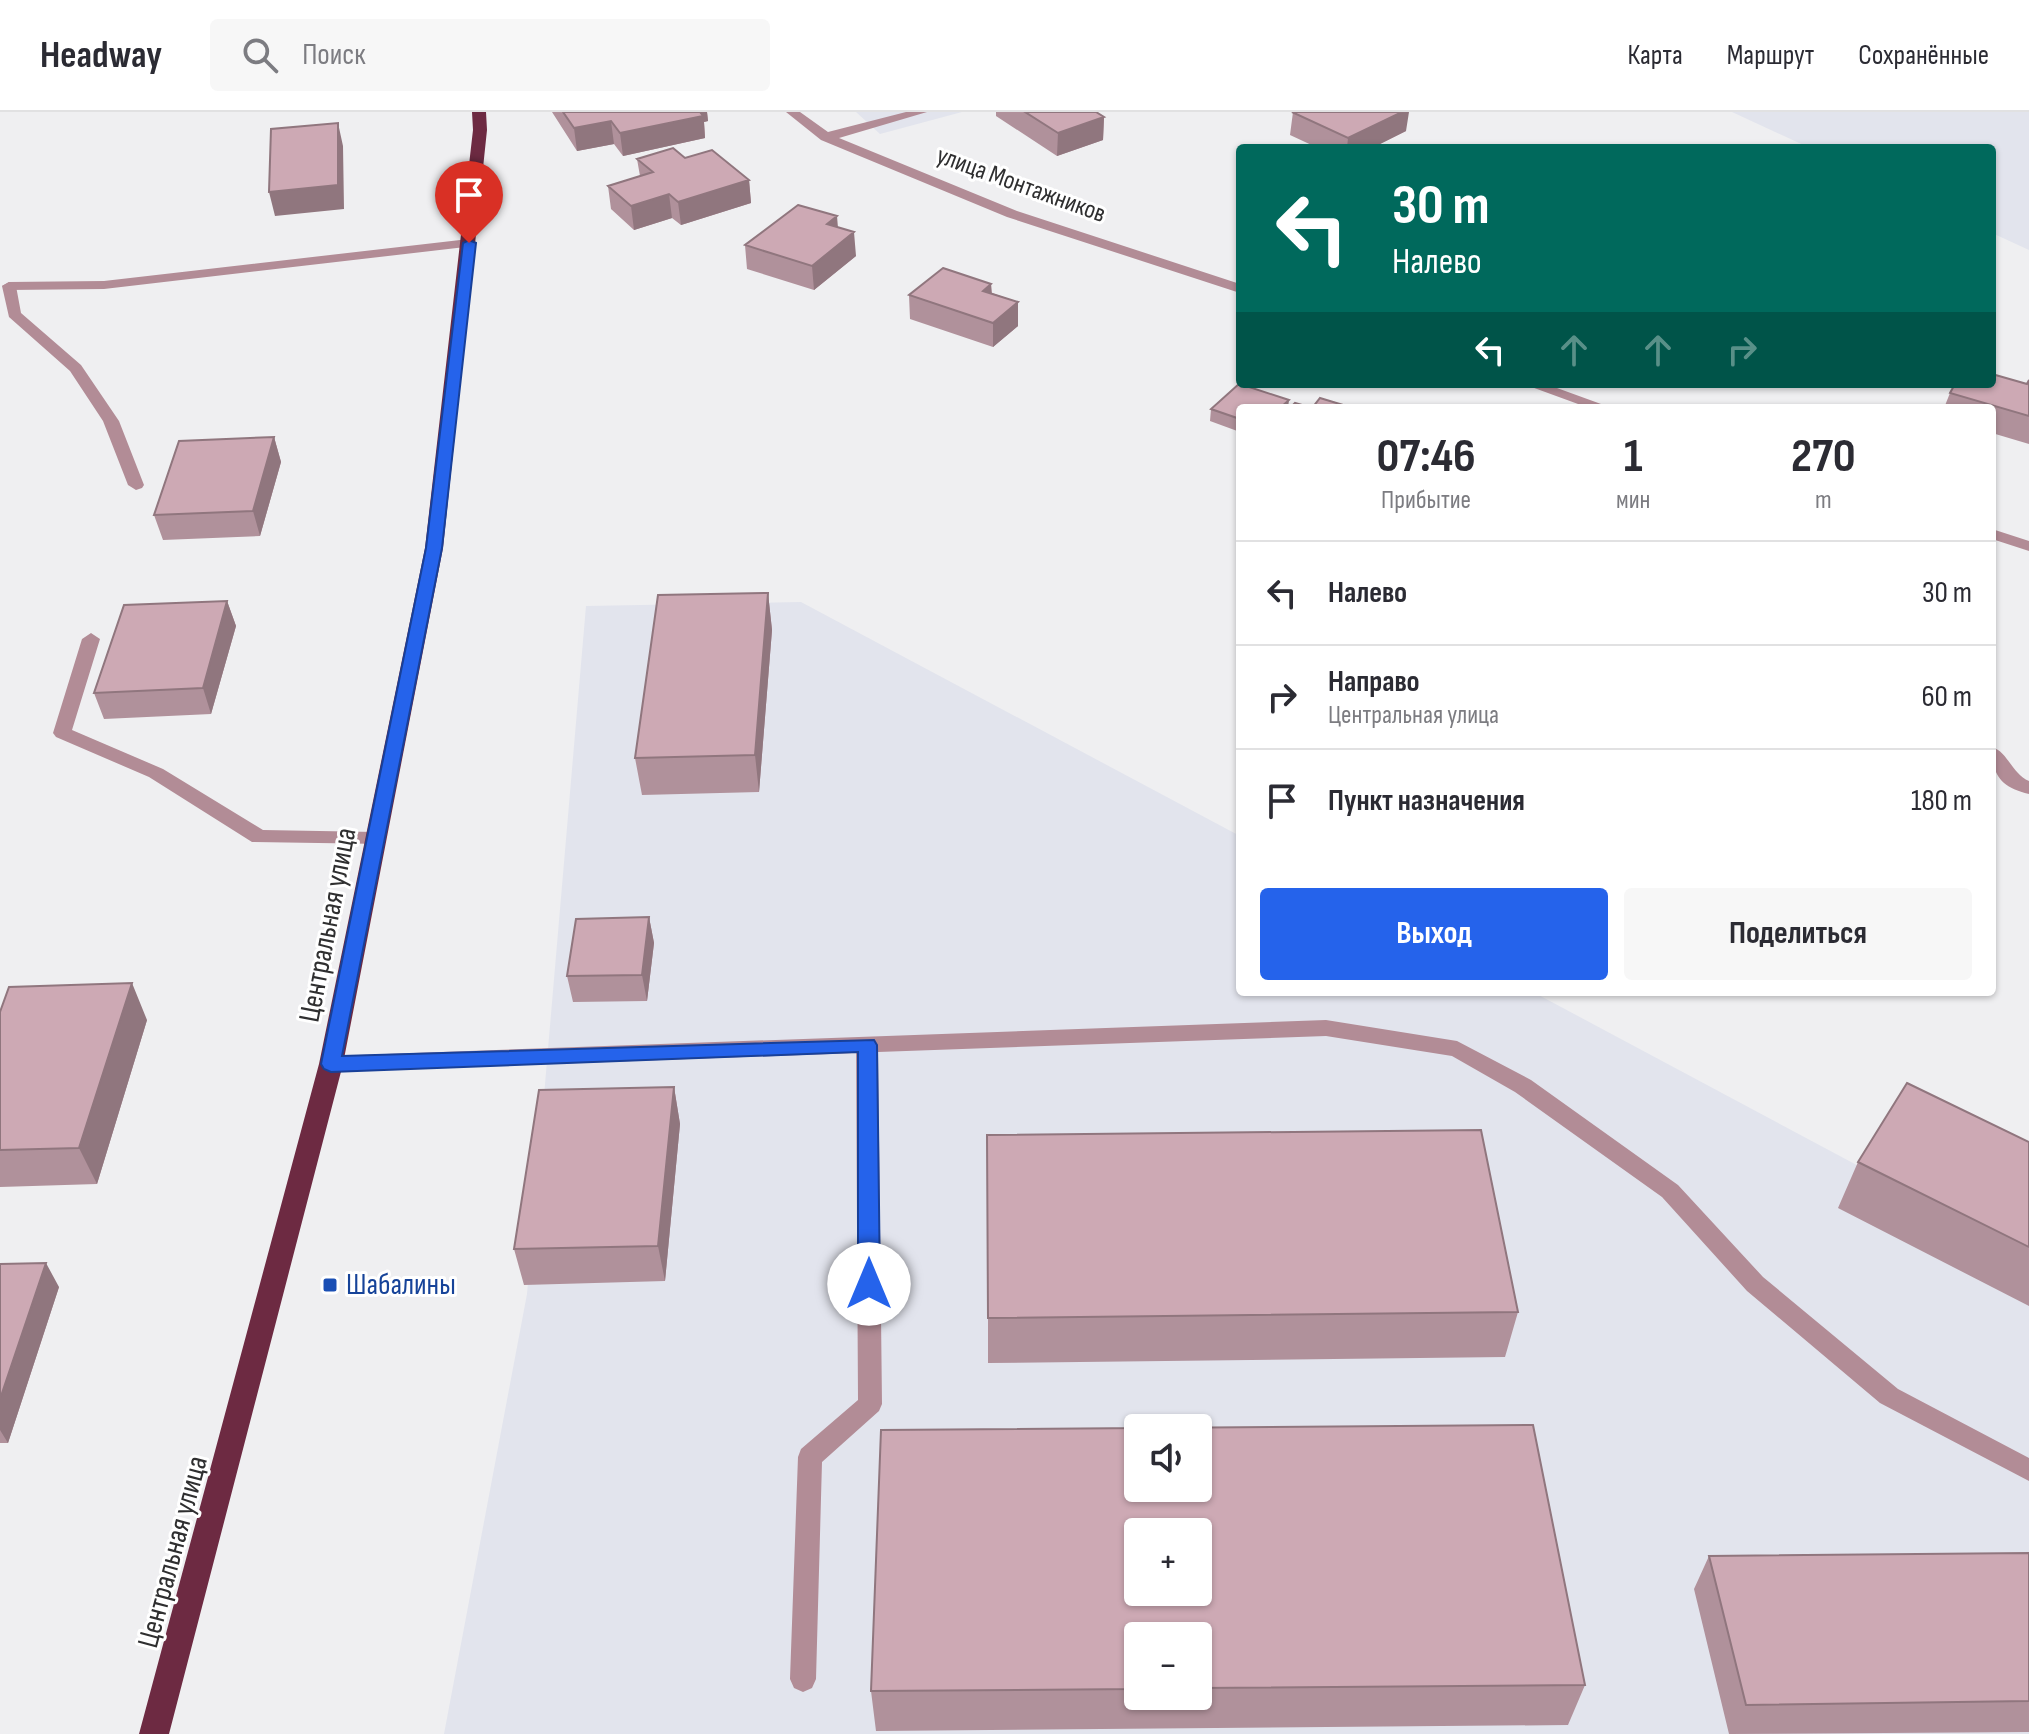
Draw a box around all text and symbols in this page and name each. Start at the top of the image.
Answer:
search box [210,19,770,91]
text: Headway [40,33,162,78]
icon: search [238,33,282,77]
text: Поиск [302,37,365,73]
text: Карта [1628,39,1683,72]
text: Маршрут [1727,39,1814,72]
text: Сохранённые [1858,39,1989,72]
street label: улица Монтажников [932,140,1110,230]
pin [435,161,503,243]
icon: arrive [447,173,491,217]
text: 30 m [1392,173,1490,240]
icon: left [1260,176,1364,280]
text: Налево [1392,241,1482,284]
icon: left [1468,328,1512,372]
icon: ahead [1552,328,1596,372]
icon: ahead [1636,328,1680,372]
icon: right [1720,328,1764,372]
text: 07:46 [1376,428,1476,485]
text: 1 [1624,428,1643,485]
text: 270 [1791,428,1856,485]
text: Прибытие [1381,485,1471,516]
text: мин [1616,485,1650,516]
text: m [1815,485,1832,516]
icon: left [1260,571,1304,615]
text: Налево [1328,575,1407,611]
text: 30 m [1922,575,1972,611]
text: Направо [1328,664,1420,700]
icon: right [1260,675,1304,719]
text: 60 m [1921,679,1972,715]
text: Центральная улица [1328,700,1499,731]
icon: arrive [1260,779,1304,823]
text: Пункт назначения [1328,783,1525,819]
text: 180 m [1911,783,1972,819]
street label: Центральная улица [292,825,364,1025]
button: Выход [1260,888,1608,980]
button: Поделиться [1624,888,1972,980]
position arrow [827,1242,911,1326]
place label: Шабалины [346,1267,456,1303]
marker: Шабалины [321,1276,339,1294]
map controls [1124,1414,1212,1710]
button: sound [1124,1414,1212,1502]
street label: Центральная улица [130,1452,216,1652]
button: + [1124,1518,1212,1606]
button: − [1124,1622,1212,1710]

